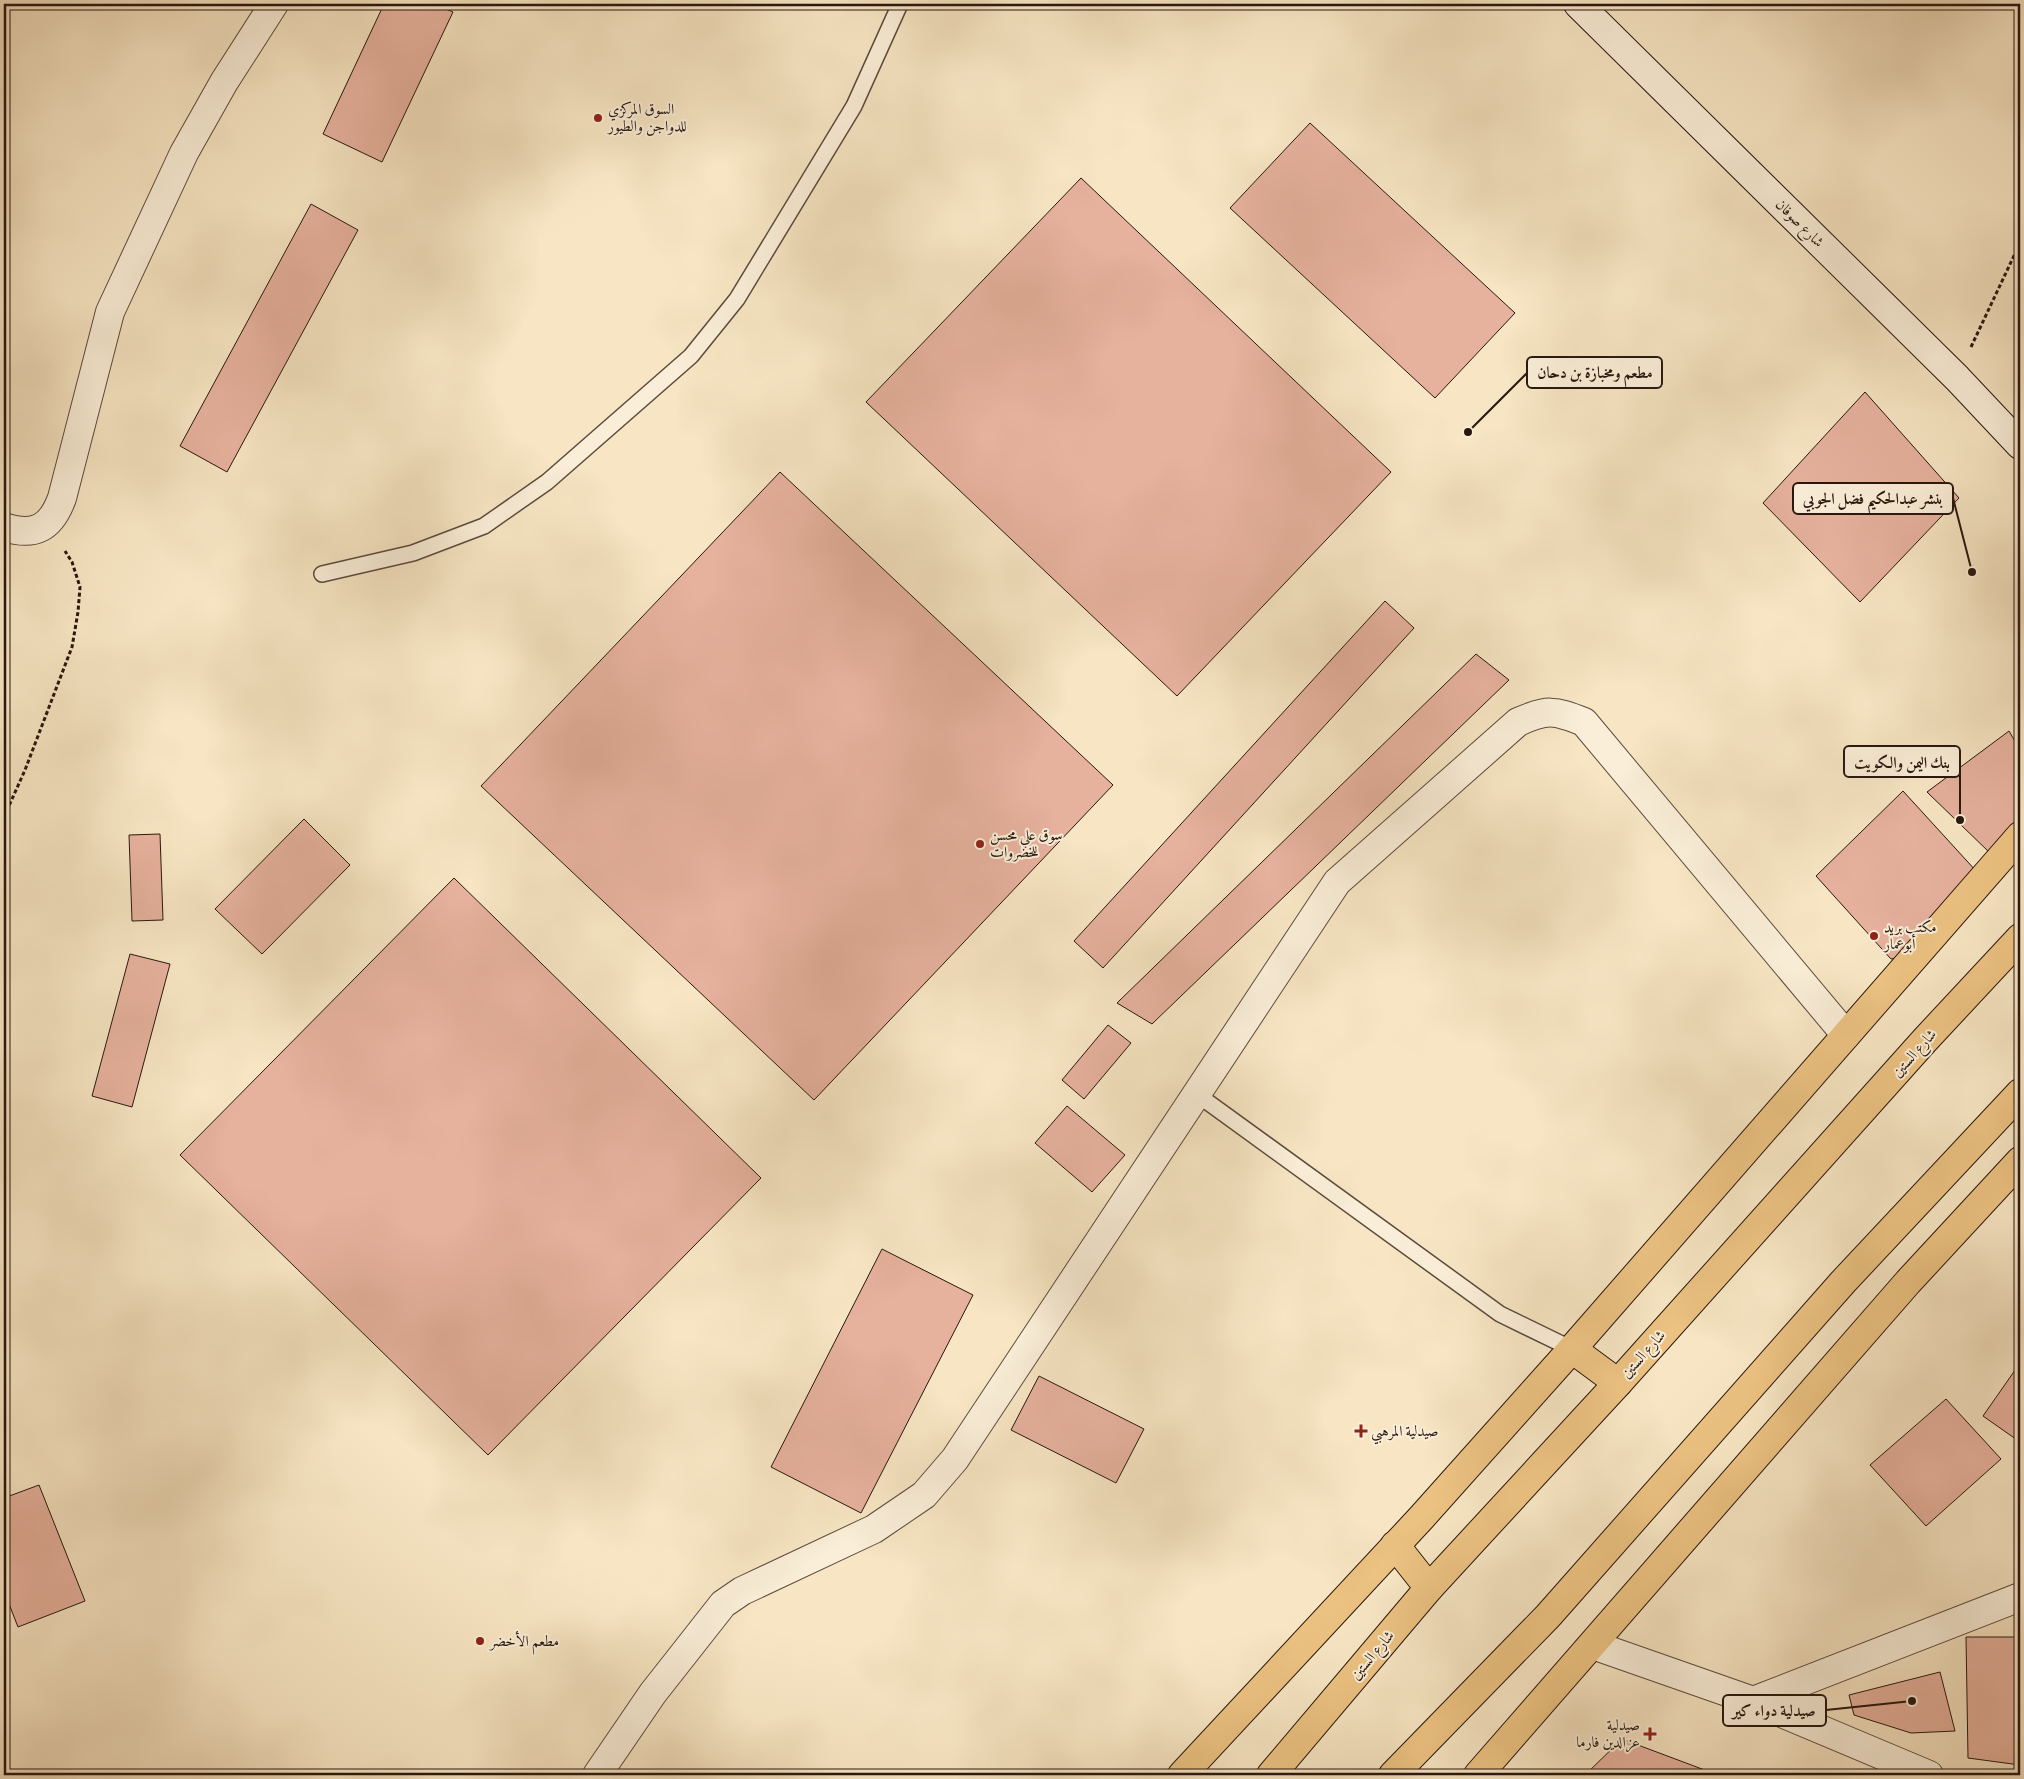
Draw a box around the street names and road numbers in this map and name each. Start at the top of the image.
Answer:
street label: شارع صوفان [1769,194,1829,254]
street label: شارع الستين [1887,1025,1943,1083]
street label: شارع الستين [1616,1326,1672,1384]
street label: شارع الستين [1346,1626,1401,1686]

